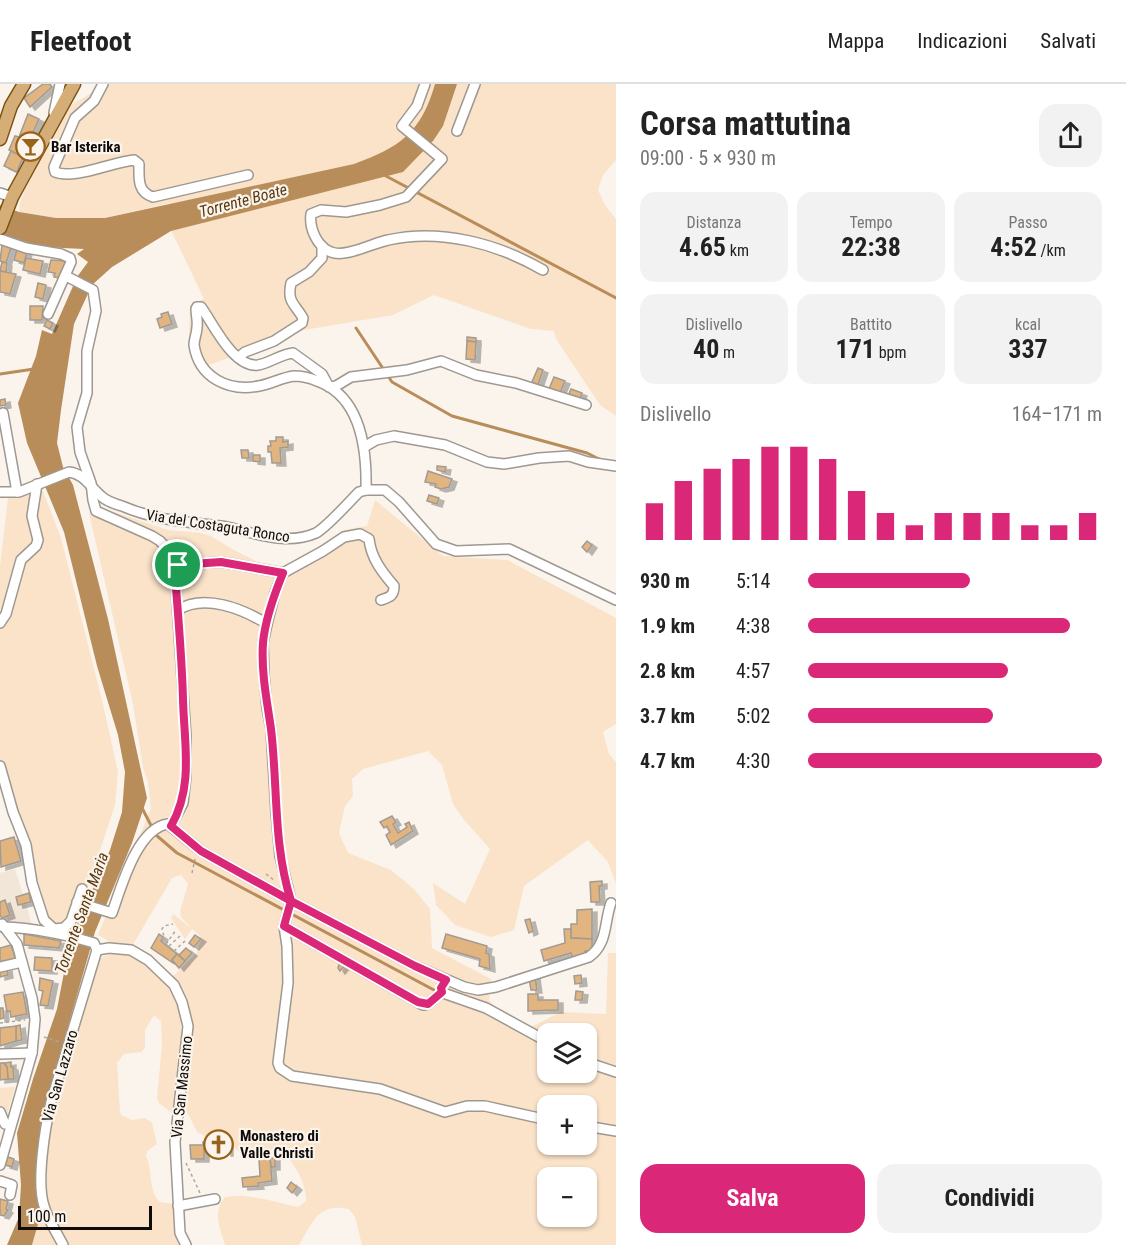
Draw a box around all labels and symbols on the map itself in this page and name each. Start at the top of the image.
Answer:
bar icon: Bar Isterika [14,131,46,163]
place label: Bar Isterika [51,138,121,156]
water label: Torrente Boate [197,180,289,221]
street label: Via del Costaguta Ronco [145,506,291,546]
pin [152,539,203,590]
water label: Torrente Santa Maria [51,850,112,977]
street label: Via San Lazzaro [38,1028,82,1124]
street label: Via San Massimo [168,1035,196,1139]
place label: Monastero di Valle Christi [240,1127,319,1162]
church icon: Monastero di Valle Christi [203,1129,235,1161]
scale bar [18,1203,152,1230]

